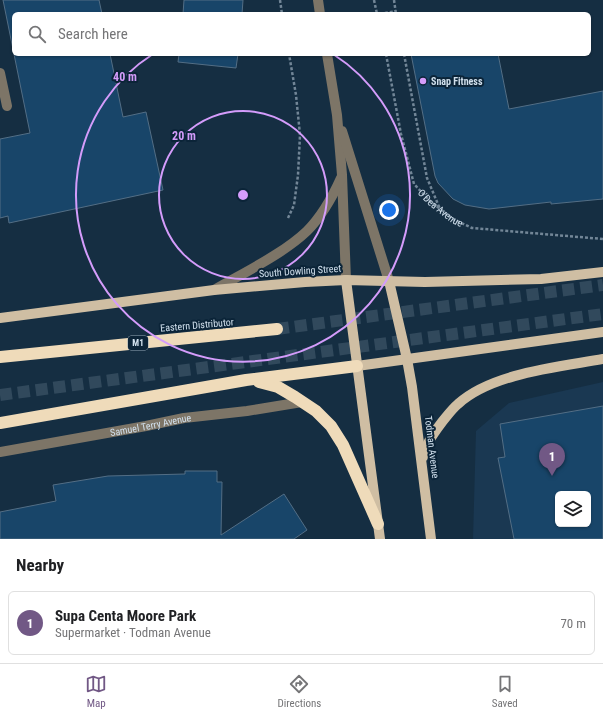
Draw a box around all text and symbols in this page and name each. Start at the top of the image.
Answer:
search box [12,12,591,56]
icon: search [26,23,48,45]
text: Search here [58,25,128,43]
text: 40 m [113,70,137,84]
marker: Snap Fitness [418,76,428,86]
place label: Snap Fitness [431,76,483,87]
text: 20 m [172,129,196,143]
street label: O'Dea Avenue [416,187,465,229]
centre of rings [236,188,250,202]
your location [379,200,399,220]
street label: South Dowling Street [258,263,342,279]
street label: Eastern Distributor [160,316,234,334]
road number: M1 [128,336,148,350]
street label: Samuel Terry Avenue [109,412,192,438]
street label: Todman Avenue [423,415,441,479]
pin: 1 [539,443,565,476]
map controls [555,491,591,527]
button: layers [555,491,591,527]
text: Nearby [16,555,64,575]
text: Supa Centa Moore Park [55,607,196,625]
text: 1 [27,616,33,631]
text: 70 m [560,616,586,631]
text: Supermarket · Todman Avenue [55,625,211,640]
tab: Map [85,673,107,710]
tab: Directions [277,673,321,710]
tab: Saved [492,673,518,710]

